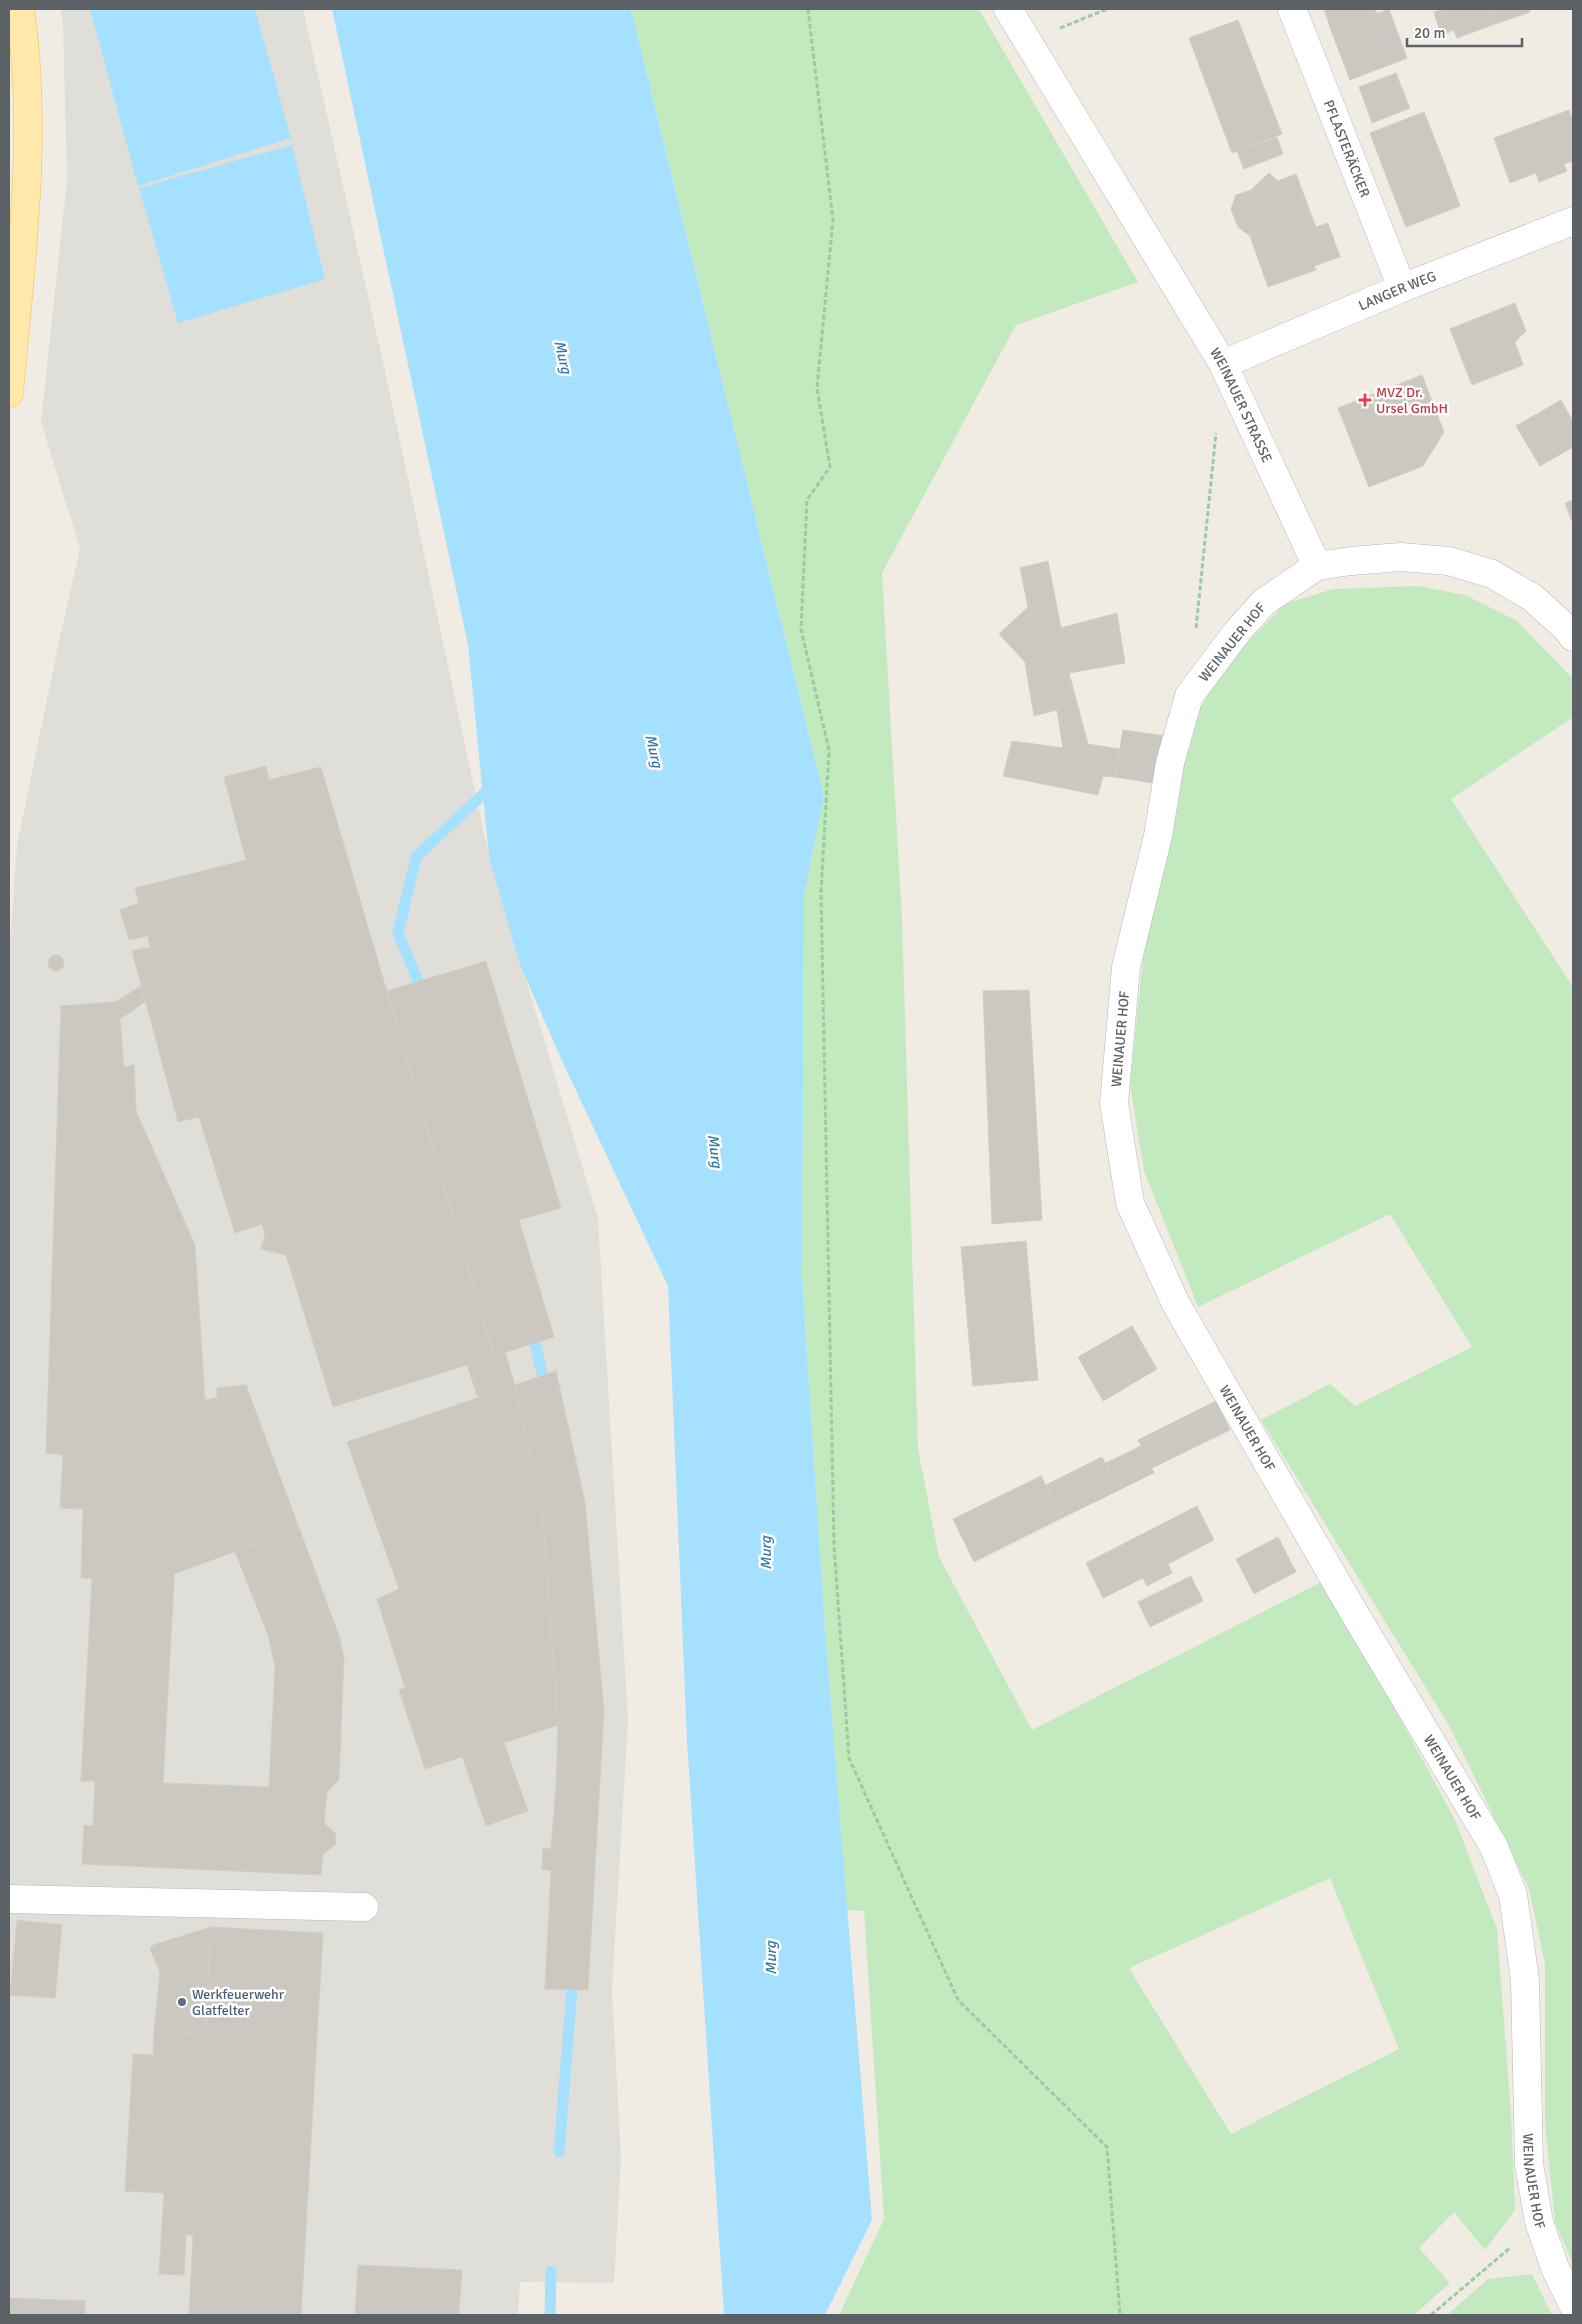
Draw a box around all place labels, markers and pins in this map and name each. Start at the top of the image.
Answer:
place label: MVZ Dr. Ursel GmbH [1376,384,1448,417]
marker: MVZ Dr. Ursel GmbH [1358,393,1372,407]
place label: Werkfeuerwehr Glatfelter [192,1986,285,2019]
marker: Werkfeuerwehr Glatfelter [176,1996,188,2008]

